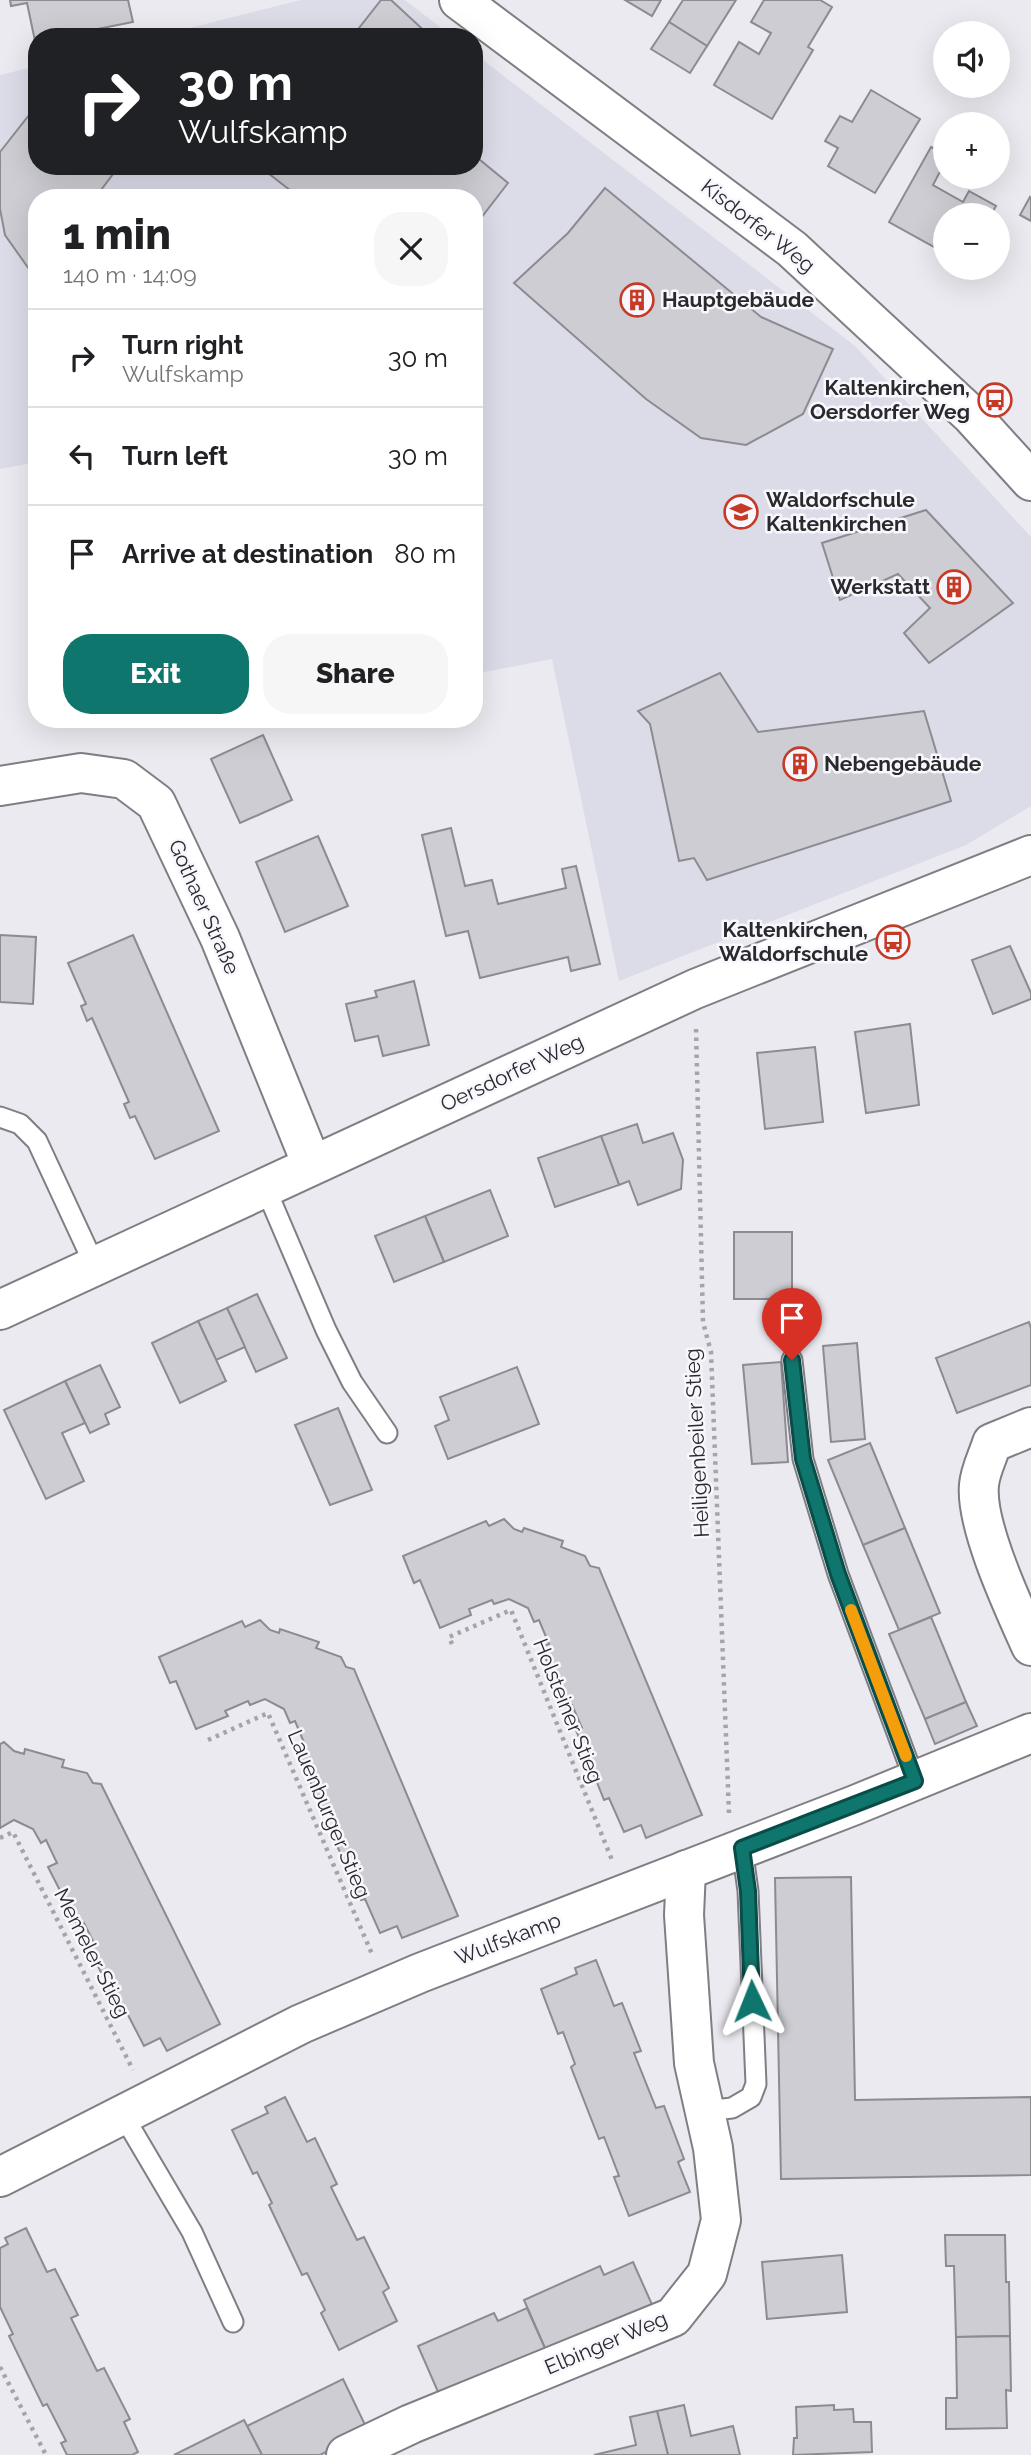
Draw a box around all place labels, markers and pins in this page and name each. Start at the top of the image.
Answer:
building icon: Hauptgebäude [618,281,656,319]
place label: Hauptgebäude [662,287,814,312]
place label: Kaltenkirchen, Oersdorfer Weg [810,375,970,424]
bus stop icon: Kaltenkirchen, Oersdorfer Weg [976,381,1014,419]
place label: Waldorfschule Kaltenkirchen [766,487,915,536]
school or university icon: Waldorfschule Kaltenkirchen [722,493,760,531]
building icon: Werkstatt [935,568,973,606]
place label: Werkstatt [831,574,930,599]
building icon: Nebengebäude [781,745,819,783]
place label: Nebengebäude [824,751,982,776]
place label: Kaltenkirchen, Waldorfschule [719,917,868,966]
bus stop icon: Kaltenkirchen, Waldorfschule [874,923,912,961]
pin [762,1288,822,1360]

